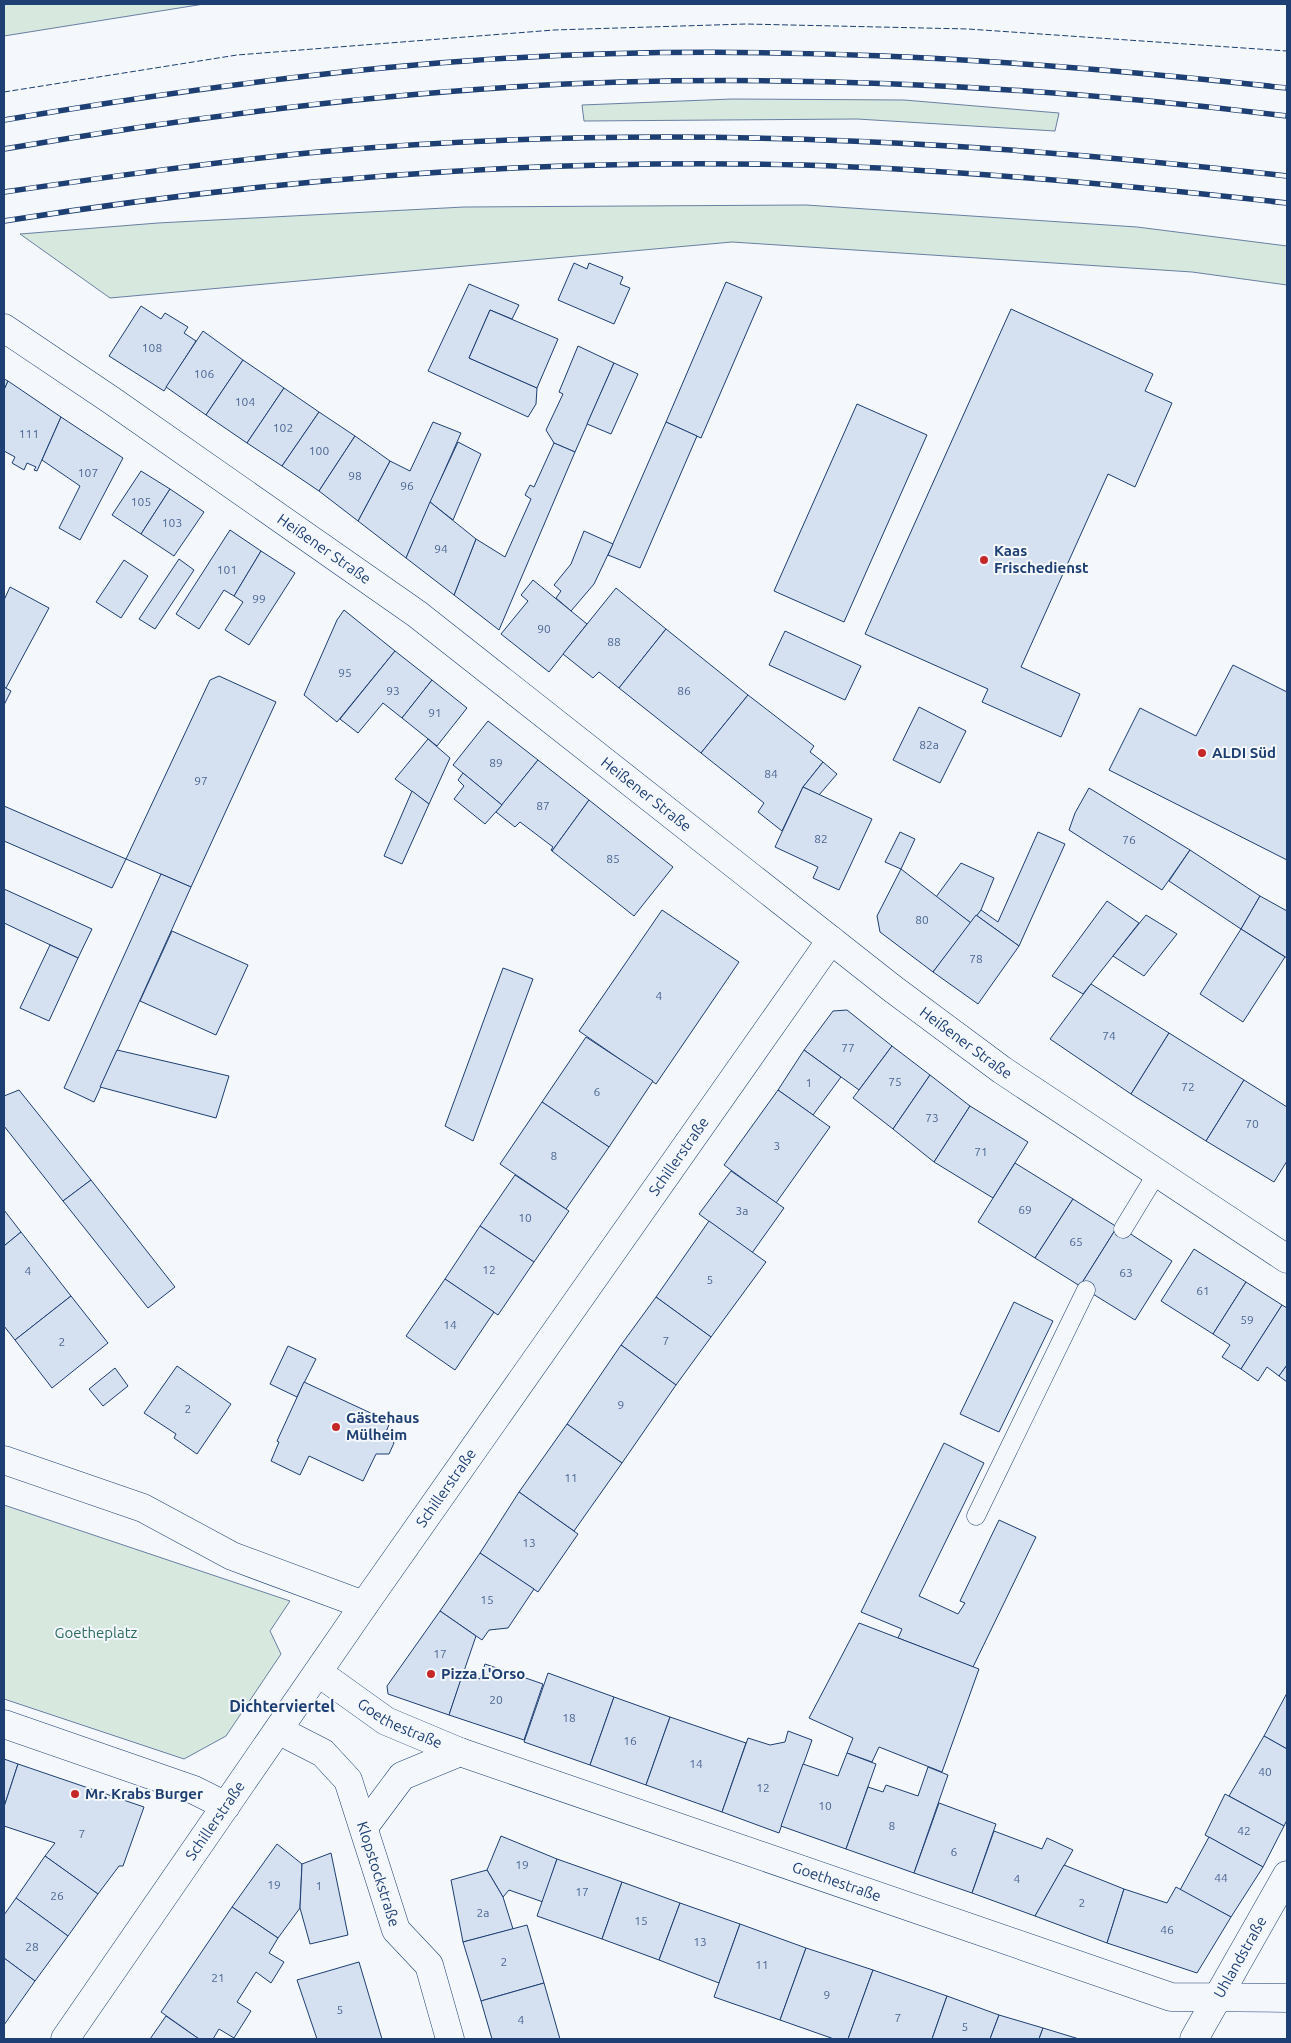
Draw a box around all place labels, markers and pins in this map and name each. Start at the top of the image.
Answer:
place label: Kaas Frischedienst [994,542,1089,576]
marker: Kaas Frischedienst [978,554,990,566]
place label: ALDI Süd [1212,744,1276,761]
marker: ALDI Süd [1196,747,1208,759]
place label: Gästehaus Mülheim [346,1409,419,1443]
marker: Gästehaus Mülheim [330,1421,342,1433]
place label: Pizza L'Orso [441,1665,525,1682]
marker: Pizza L'Orso [425,1668,437,1680]
place label: Mr. Krabs Burger [85,1785,204,1802]
marker: Mr. Krabs Burger [69,1788,81,1800]

